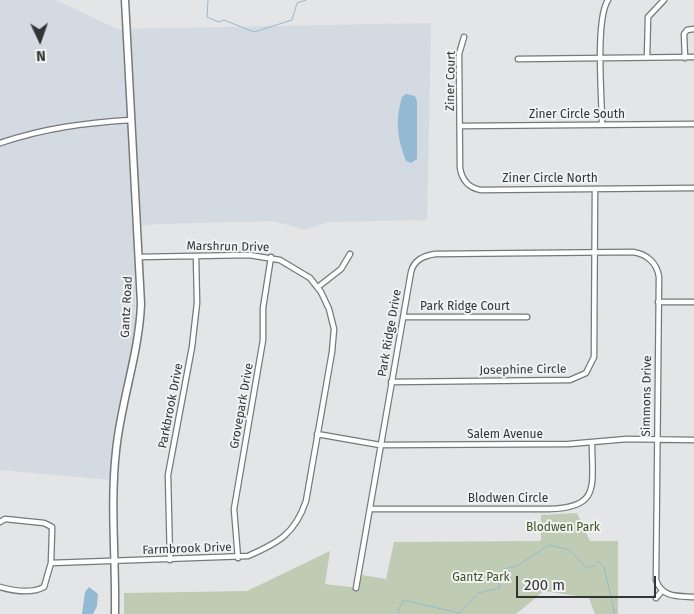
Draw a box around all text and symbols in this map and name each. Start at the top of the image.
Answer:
north arrow [15,15,65,65]
text: N [36,47,46,64]
street label: Ziner Court [443,51,459,111]
street label: Ziner Circle South [529,108,625,122]
street label: Ziner Circle North [502,172,598,186]
street label: Marshrun Drive [186,239,270,255]
street label: Gantz Road [118,276,136,338]
street label: Park Ridge Drive [375,288,405,378]
street label: Park Ridge Court [420,300,510,314]
street label: Simmons Drive [639,355,655,437]
street label: Parkbrook Drive [156,362,186,450]
street label: Grovepark Drive [227,362,257,450]
street label: Josephine Circle [479,362,567,378]
street label: Salem Avenue [467,428,543,442]
street label: Blodwen Circle [468,492,548,506]
park label: Blodwen Park [526,521,600,535]
street label: Farmbrook Drive [142,540,232,558]
scale bar [519,566,659,598]
park label: Gantz Park [452,571,510,585]
text: 200 m [524,576,565,594]

